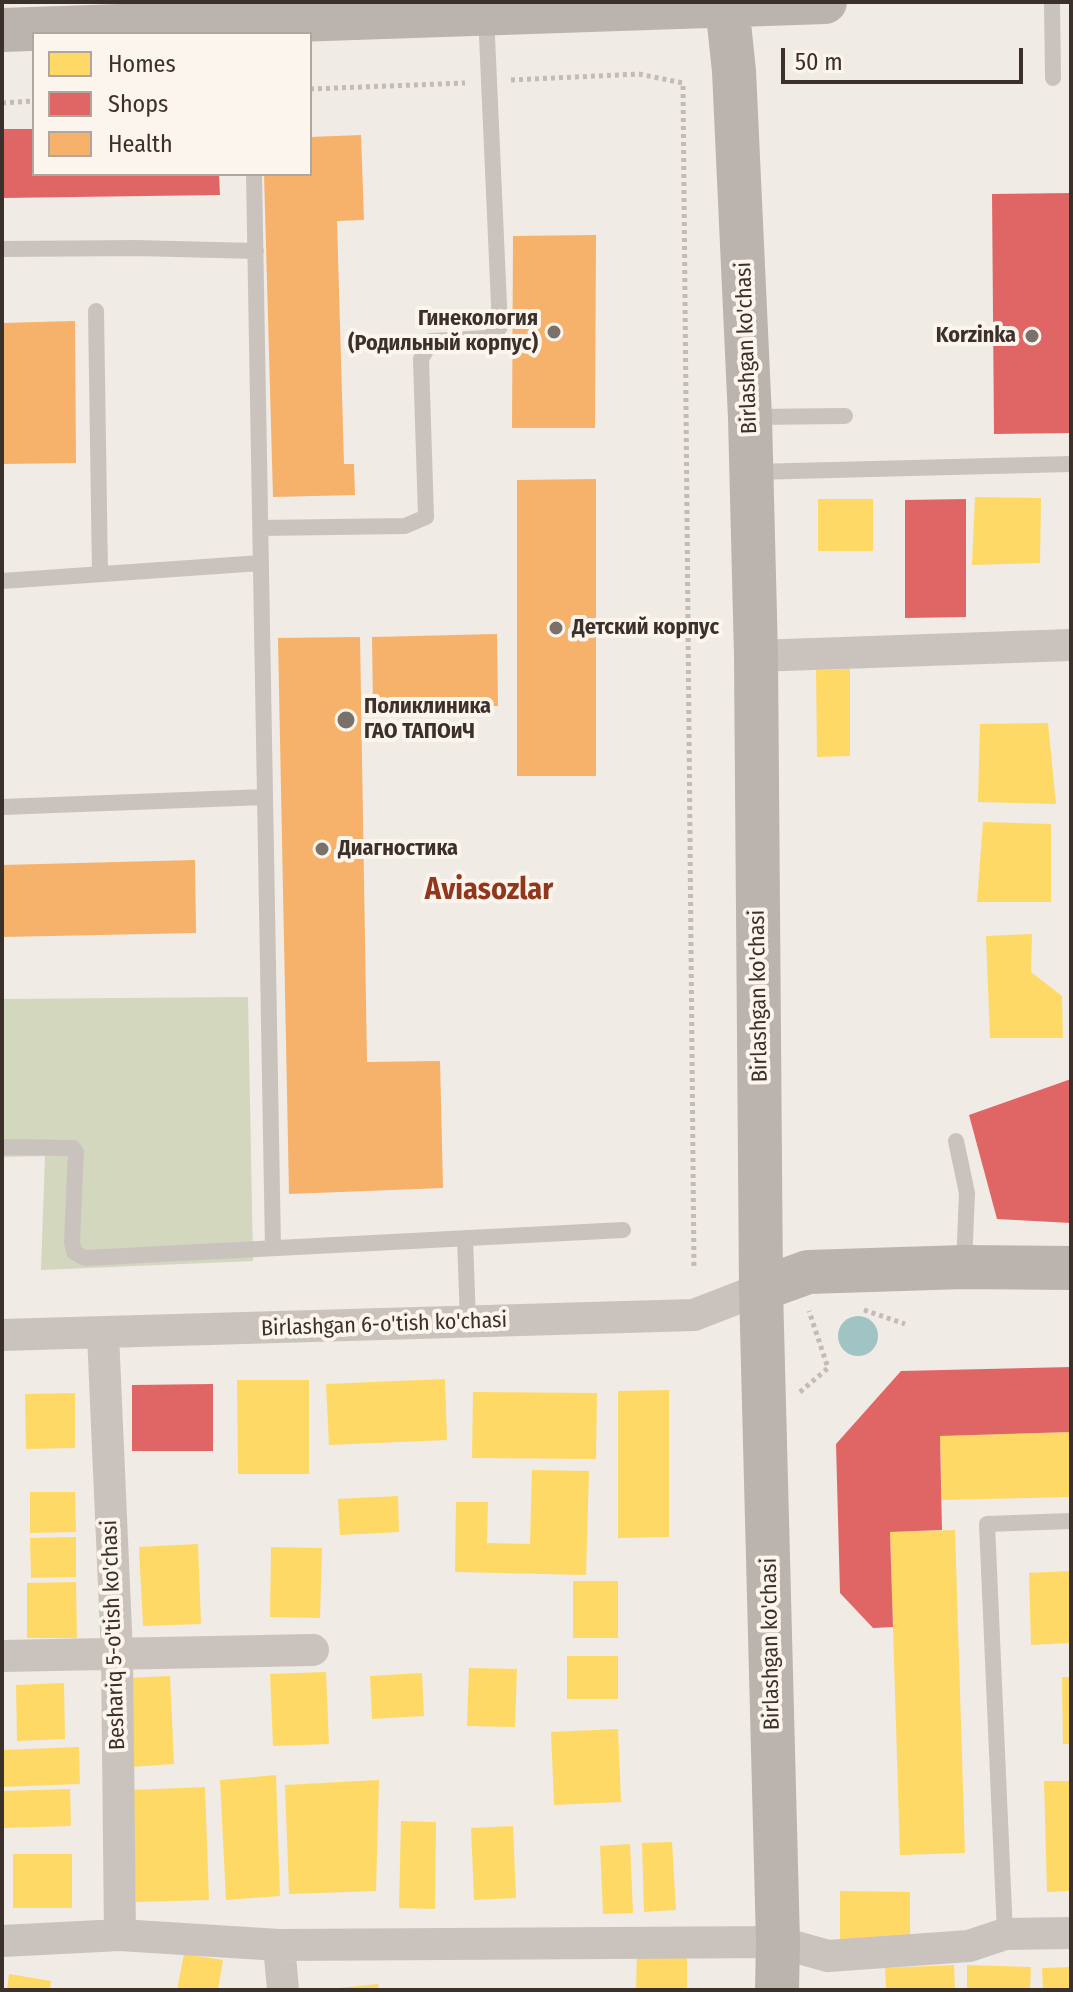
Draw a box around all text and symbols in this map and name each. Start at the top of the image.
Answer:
legend [32,32,312,176]
scale bar [785,32,1027,82]
text: 50 m [795,48,843,76]
text: Homes [108,50,176,78]
text: Shops [108,90,168,118]
text: Health [108,130,173,158]
street label: Birlashgan ko'chasi [731,261,763,435]
place label: Гинекология (Родильный корпус) [348,306,538,358]
marker: Гинекология (Родильный корпус) [545,323,563,341]
place label: Korzinka [936,323,1016,349]
marker: Korzinka [1023,327,1041,345]
place label: Детский корпус [572,615,719,641]
marker: Детский корпус [547,619,565,637]
place label: Поликлиника ГАО ТАПОиЧ [364,694,491,746]
marker: Поликлиника ГАО ТАПОиЧ [335,709,357,731]
place label: Диагностика [338,836,458,862]
marker: Диагностика [313,840,331,858]
district label: Aviasozlar [425,873,553,909]
street label: Birlashgan ko'chasi [744,910,774,1082]
street label: Birlashgan 6-o'tish ko'chasi [261,1308,507,1342]
street label: Beshariq 5-o'tish ko'chasi [97,1520,131,1750]
street label: Birlashgan ko'chasi [756,1558,786,1730]

